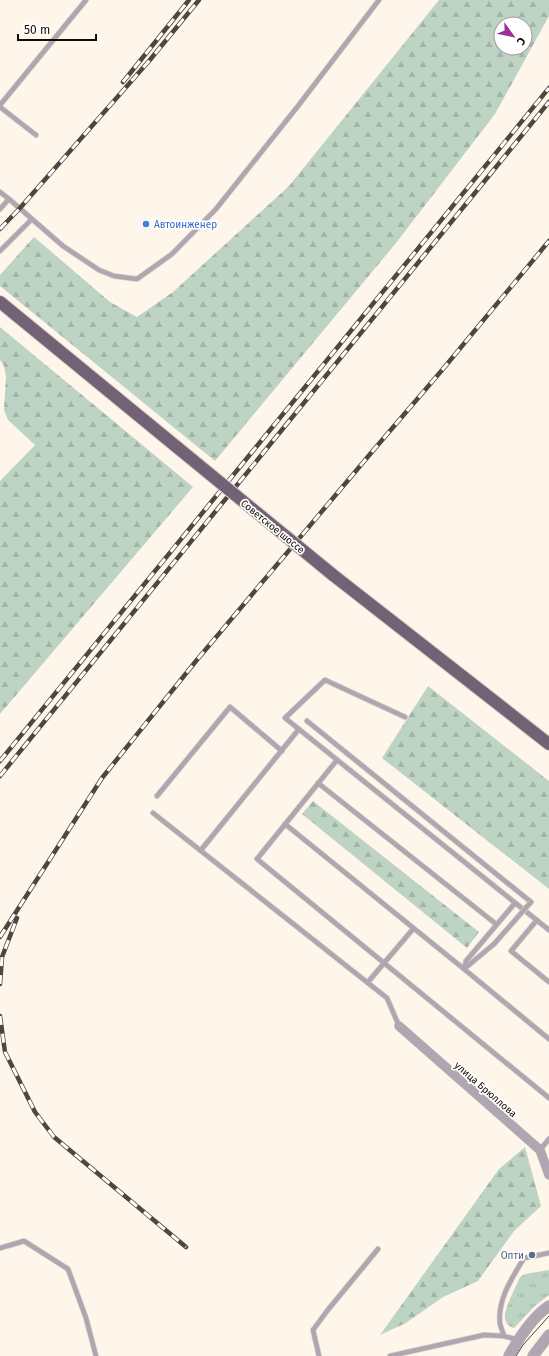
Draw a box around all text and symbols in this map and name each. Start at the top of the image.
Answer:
scale bar [18,16,96,42]
north arrow [493,16,533,56]
text: 50 m [24,23,50,37]
text: С [513,35,528,48]
marker: Автоинженер [141,219,151,229]
place label: Автоинженер [154,219,217,231]
street label: Советское шоссе [238,497,307,556]
street label: улица Брюллова [452,1060,519,1120]
place label: Опти [501,1250,524,1262]
marker: Опти [527,1250,537,1260]

